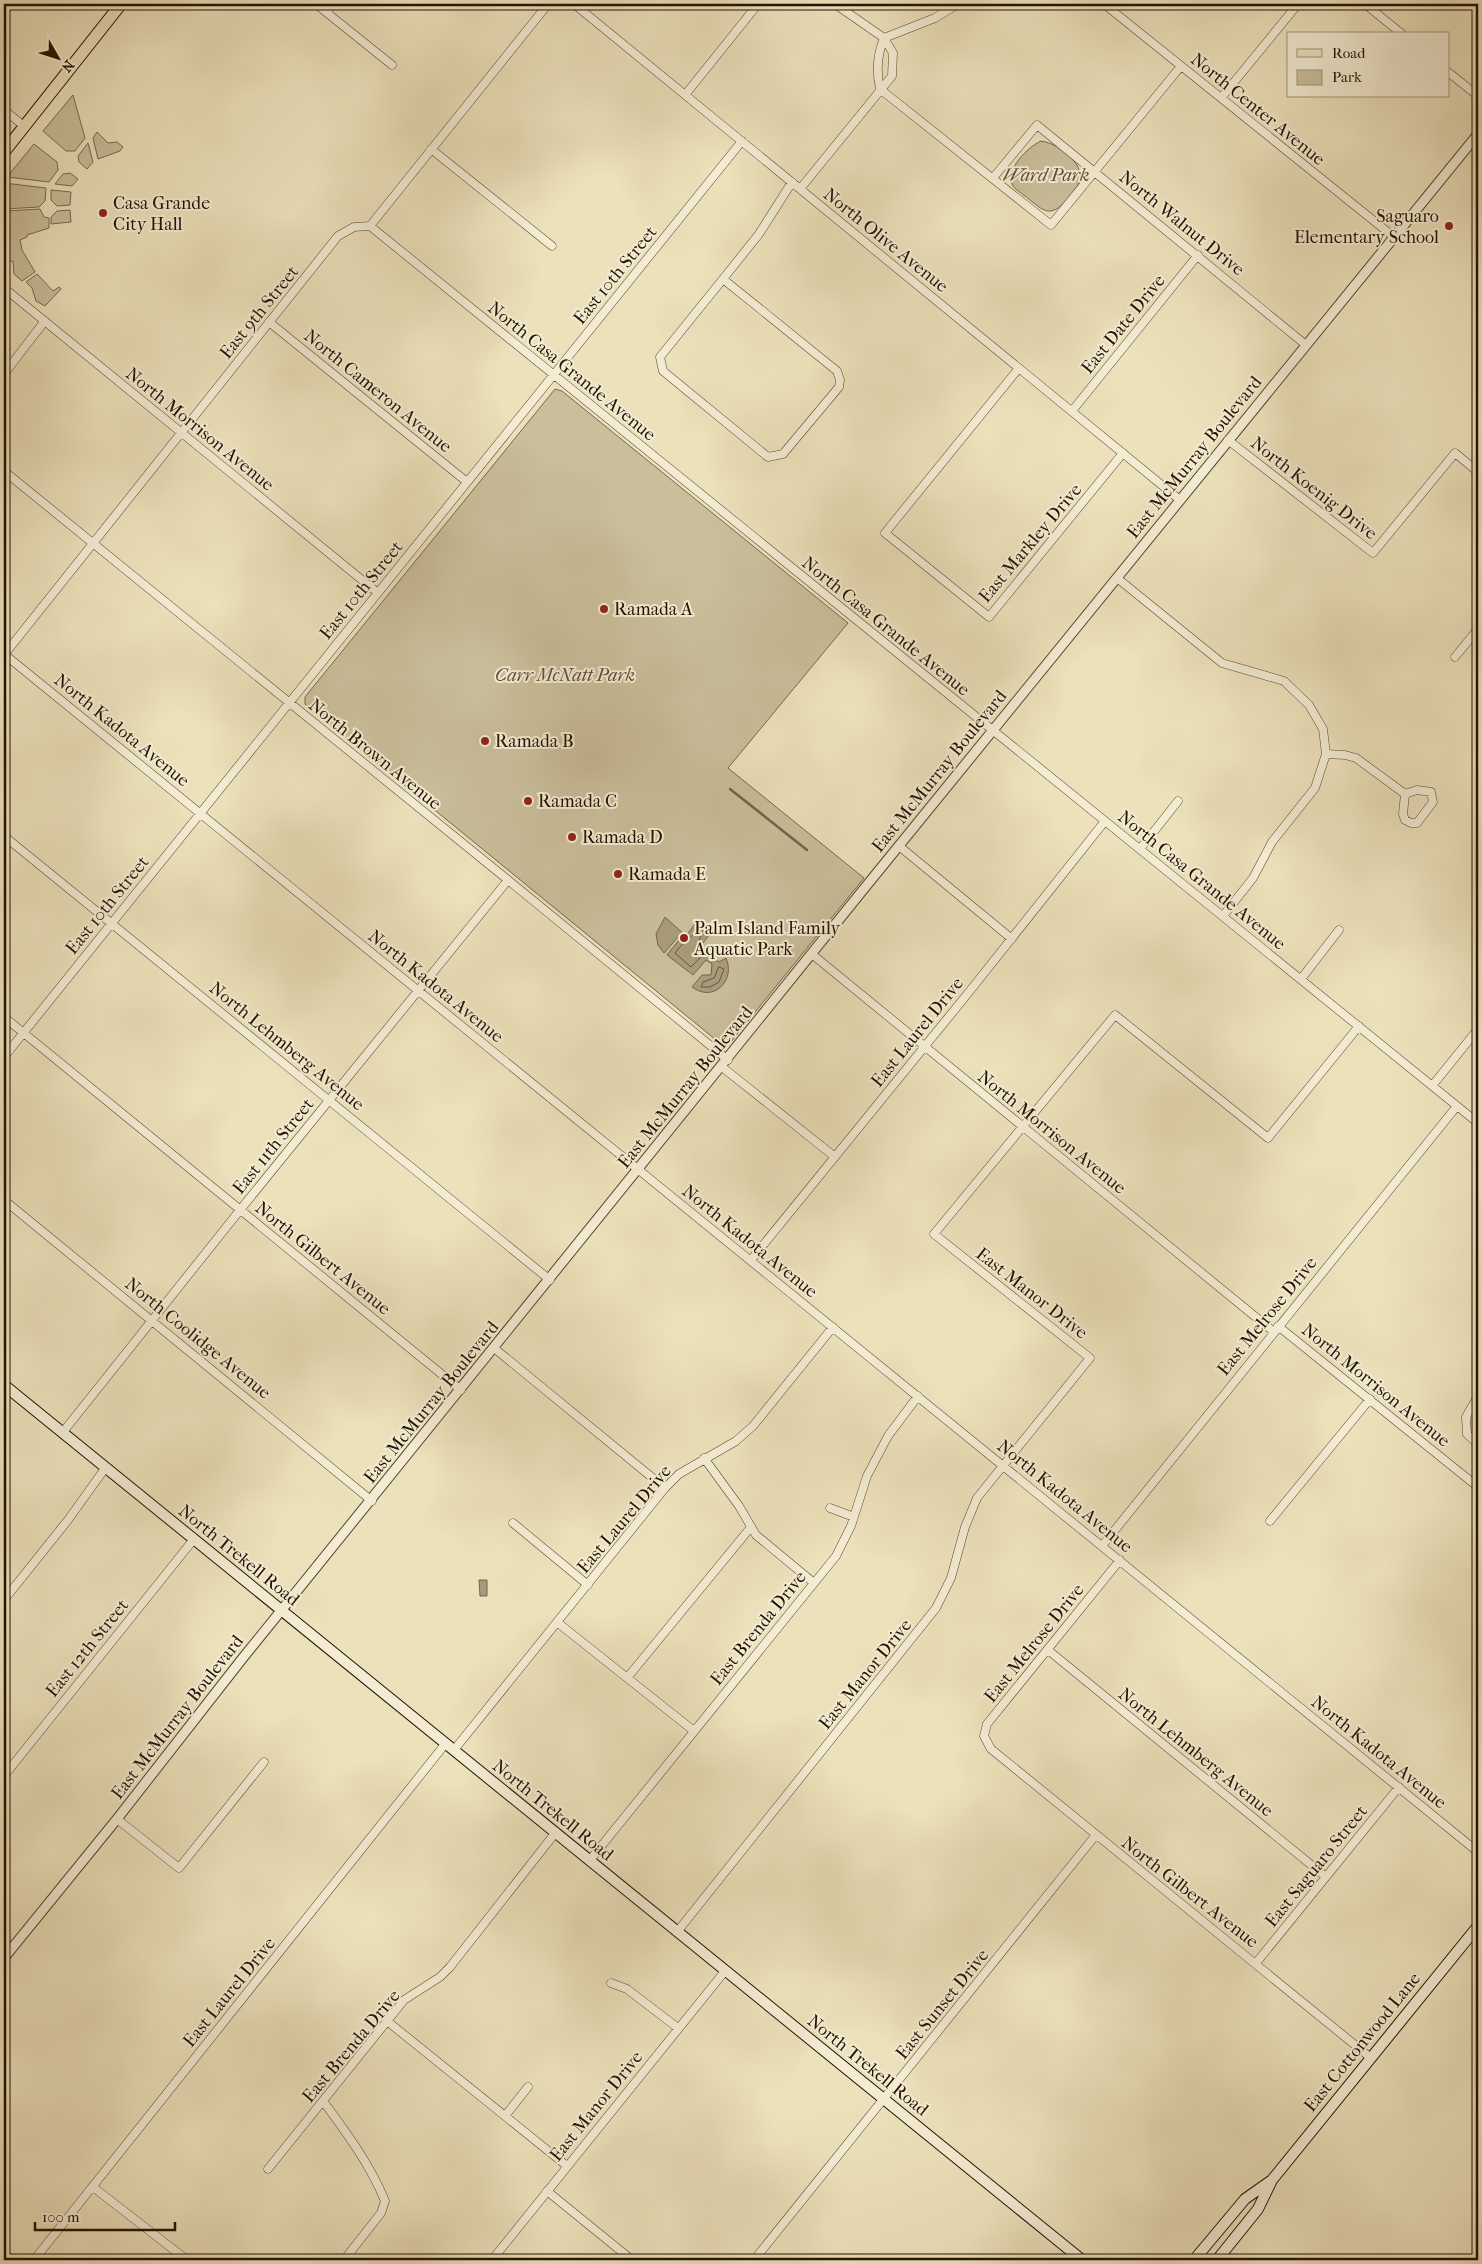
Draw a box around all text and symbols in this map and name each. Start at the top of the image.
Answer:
north arrow [32,32,82,82]
legend [1287,32,1450,98]
text: Road [1332,44,1366,62]
street label: North Center Avenue [1186,49,1329,170]
text: N [58,56,78,76]
text: Park [1332,68,1362,86]
park label: Ward Park [1003,165,1089,186]
street label: North Walnut Drive [1115,167,1249,280]
street label: North Olive Avenue [819,184,952,297]
place label: Casa Grande City Hall [113,193,210,235]
place label: Saguaro Elementary School [1294,206,1439,248]
marker: Casa Grande City Hall [97,207,109,219]
marker: Saguaro Elementary School [1443,220,1455,232]
street label: East 10th Street [569,221,662,329]
street label: East 9th Street [215,261,304,363]
street label: East Date Drive [1077,270,1170,378]
street label: North Casa Grande Avenue [484,297,660,446]
street label: North Cameron Avenue [300,325,456,457]
street label: North Morrison Avenue [121,363,278,496]
street label: East McMurray Boulevard [1123,372,1266,543]
street label: North Koenig Drive [1246,433,1381,544]
street label: East Markley Drive [975,480,1086,607]
street label: East 10th Street [315,536,408,644]
street label: North Casa Grande Avenue [798,552,974,701]
place label: Ramada A [614,599,693,620]
marker: Ramada A [598,603,610,615]
park label: Carr McNatt Park [495,665,635,686]
street label: North Kadota Avenue [50,669,194,791]
street label: East McMurray Boulevard [868,686,1011,857]
street label: North Brown Avenue [304,695,445,814]
place label: Ramada B [495,731,574,752]
marker: Ramada B [479,735,491,747]
place label: Ramada C [538,791,617,812]
marker: Ramada C [522,795,534,807]
street label: North Casa Grande Avenue [1114,806,1290,955]
place label: Ramada D [582,827,663,848]
marker: Ramada D [566,831,578,843]
street label: East 10th Street [61,851,154,959]
place label: Ramada E [628,864,706,885]
marker: Ramada E [612,868,624,880]
place label: Palm Island Family Aquatic Park [693,918,842,960]
street label: North Kadota Avenue [364,925,508,1047]
marker: Palm Island Family Aquatic Park [678,932,690,944]
street label: East Laurel Drive [867,973,968,1091]
street label: North Lehmberg Avenue [205,978,368,1115]
street label: East McMurray Boulevard [614,1002,757,1173]
street label: North Morrison Avenue [973,1066,1130,1199]
street label: East 11th Street [228,1094,319,1198]
street label: North Kadota Avenue [678,1180,822,1302]
street label: North Gilbert Avenue [251,1197,395,1319]
street label: East Manor Drive [972,1243,1092,1344]
street label: East Melrose Drive [1213,1253,1322,1380]
street label: North Coolidge Avenue [121,1273,275,1404]
street label: East McMurray Boulevard [360,1317,503,1488]
street label: North Morrison Avenue [1297,1319,1454,1452]
street label: North Kadota Avenue [993,1435,1137,1557]
street label: East Laurel Drive [573,1461,676,1578]
street label: North Trekell Road [174,1500,304,1611]
street label: East Brenda Drive [706,1567,811,1690]
street label: East Melrose Drive [980,1580,1089,1707]
street label: East 12th Street [42,1595,134,1701]
street label: East Manor Drive [814,1615,916,1734]
street label: East McMurray Boulevard [107,1631,248,1804]
street label: North Lehmberg Avenue [1114,1684,1277,1821]
street label: North Kadota Avenue [1307,1691,1451,1813]
street label: North Trekell Road [488,1755,618,1866]
street label: East Saguaro Street [1261,1801,1372,1931]
street label: North Gilbert Avenue [1117,1832,1262,1952]
street label: East Laurel Drive [179,1933,280,2051]
street label: East Sunset Drive [891,1945,993,2064]
street label: East Cottonwood Lane [1300,1968,1425,2116]
street label: East Brenda Drive [298,1986,405,2107]
street label: North Trekell Road [803,2010,933,2121]
street label: East Manor Drive [545,2047,647,2166]
scale bar [35,2199,175,2231]
text: 100 m [42,2208,80,2226]

